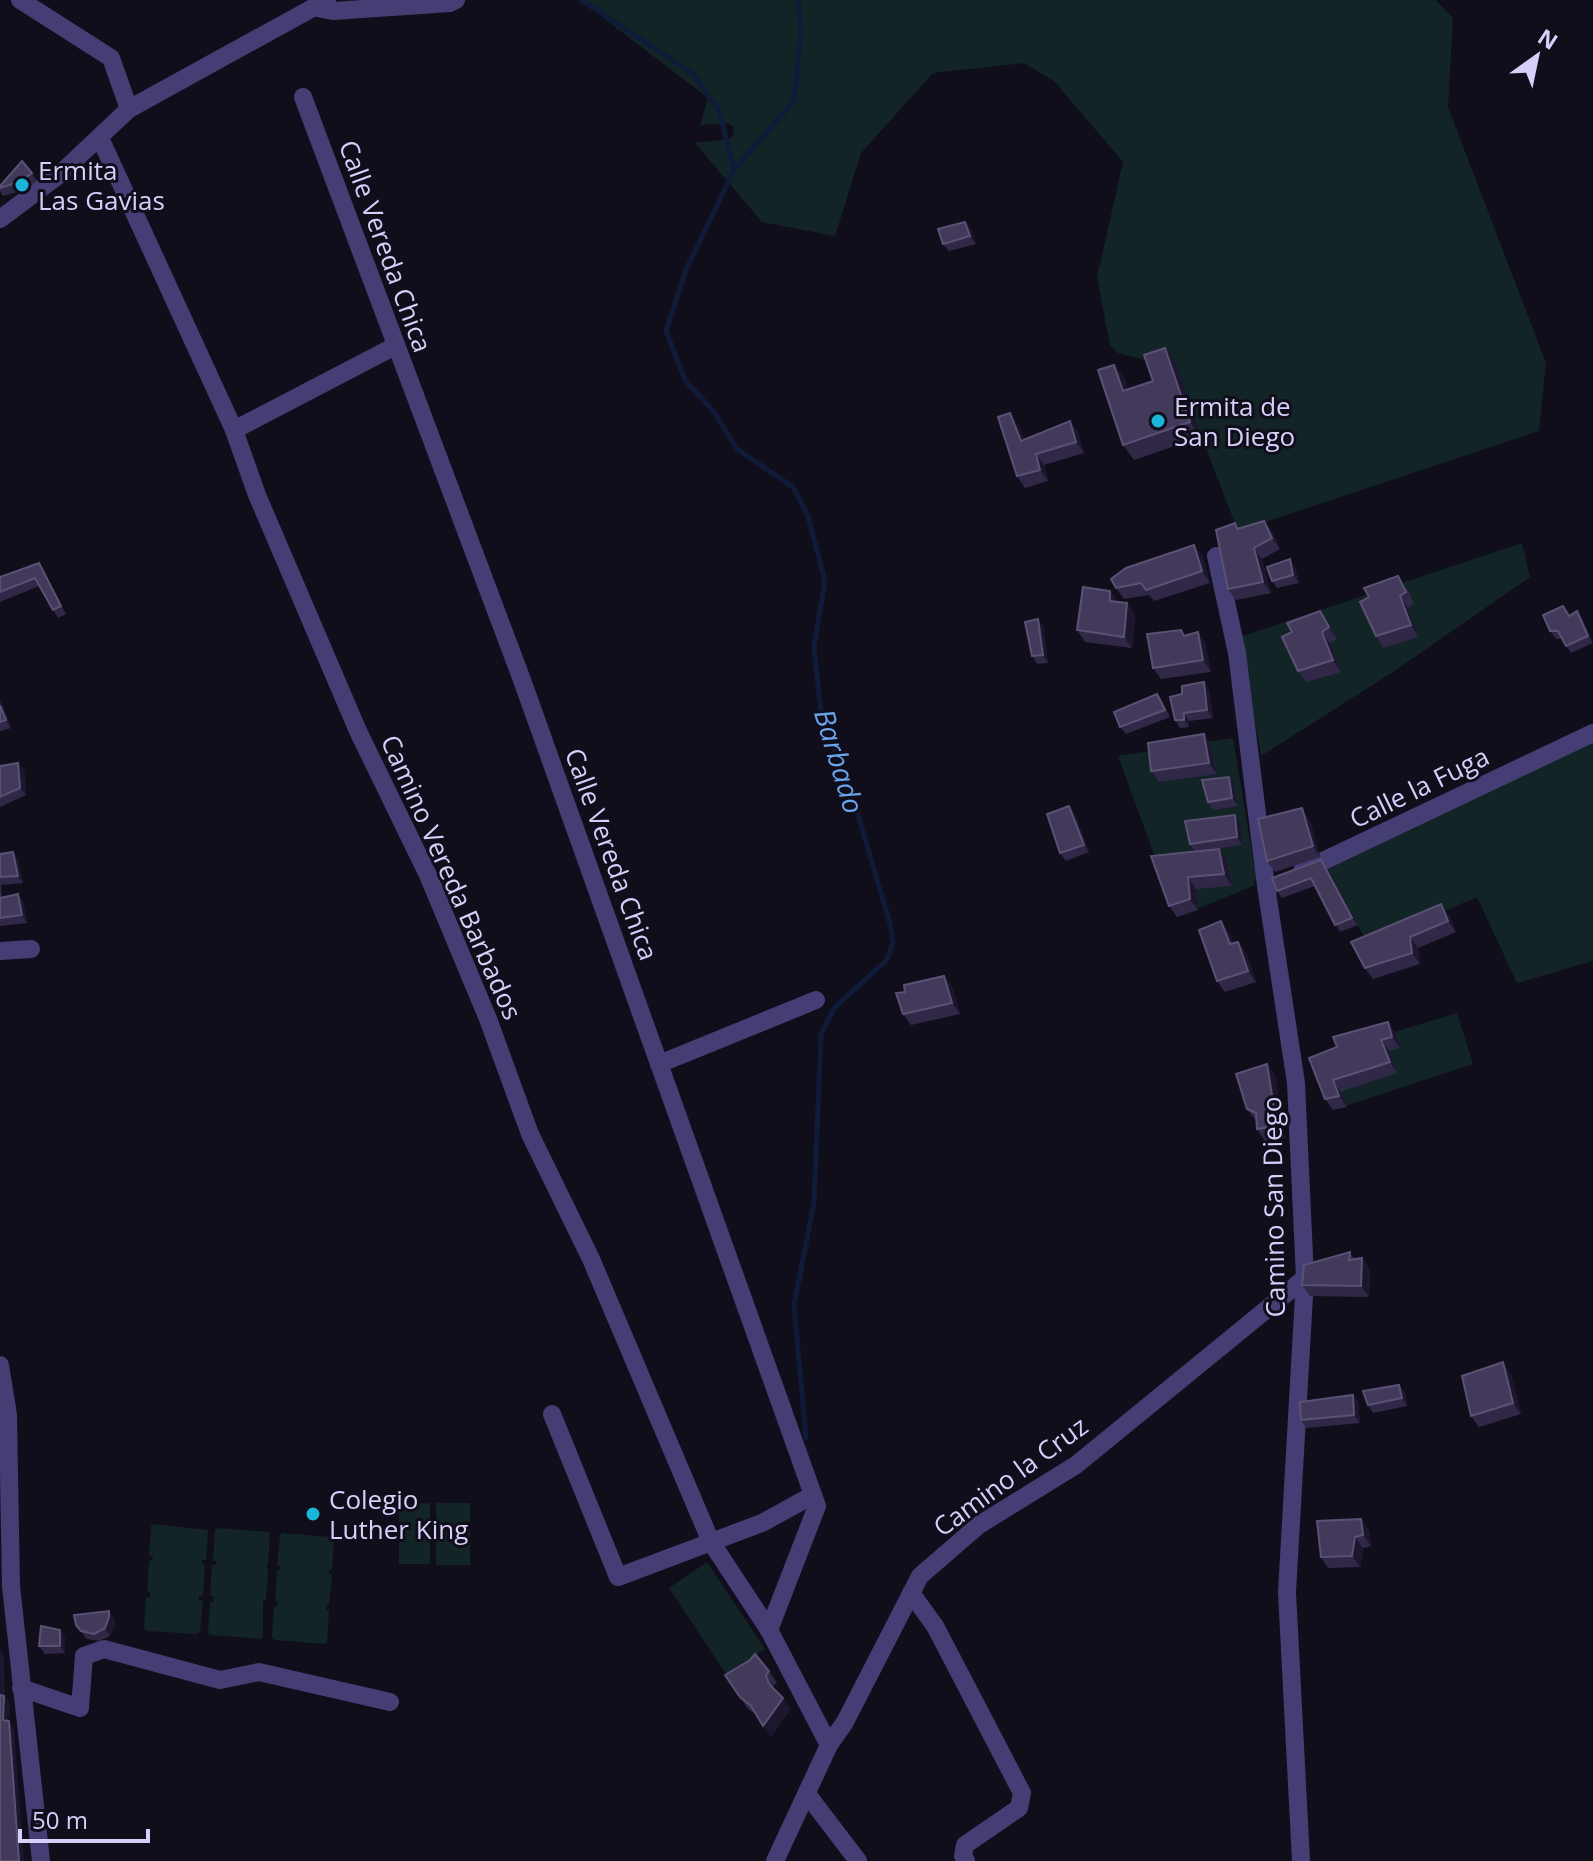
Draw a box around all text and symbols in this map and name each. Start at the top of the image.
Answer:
north arrow [1497,16,1577,96]
text: N [1533,21,1564,56]
street label: Calle Vereda Chica [331,135,441,357]
place label: Ermita Las Gavias [38,152,165,218]
marker: Ermita Las Gavias [13,176,31,194]
place label: Ermita de San Diego [1174,388,1295,454]
marker: Ermita de San Diego [1149,412,1167,430]
water label: Barbado [806,704,874,818]
street label: Camino Vereda Barbados [373,729,531,1025]
street label: Calle la Fuga [1343,738,1495,836]
street label: Calle Vereda Chica [557,743,667,965]
street label: Camino San Diego [1253,1096,1293,1318]
street label: Camino la Cruz [926,1408,1094,1544]
place label: Colegio Luther King [329,1481,468,1547]
marker: Colegio Luther King [304,1505,322,1523]
scale bar [20,1793,148,1843]
text: 50 m [32,1803,88,1836]

